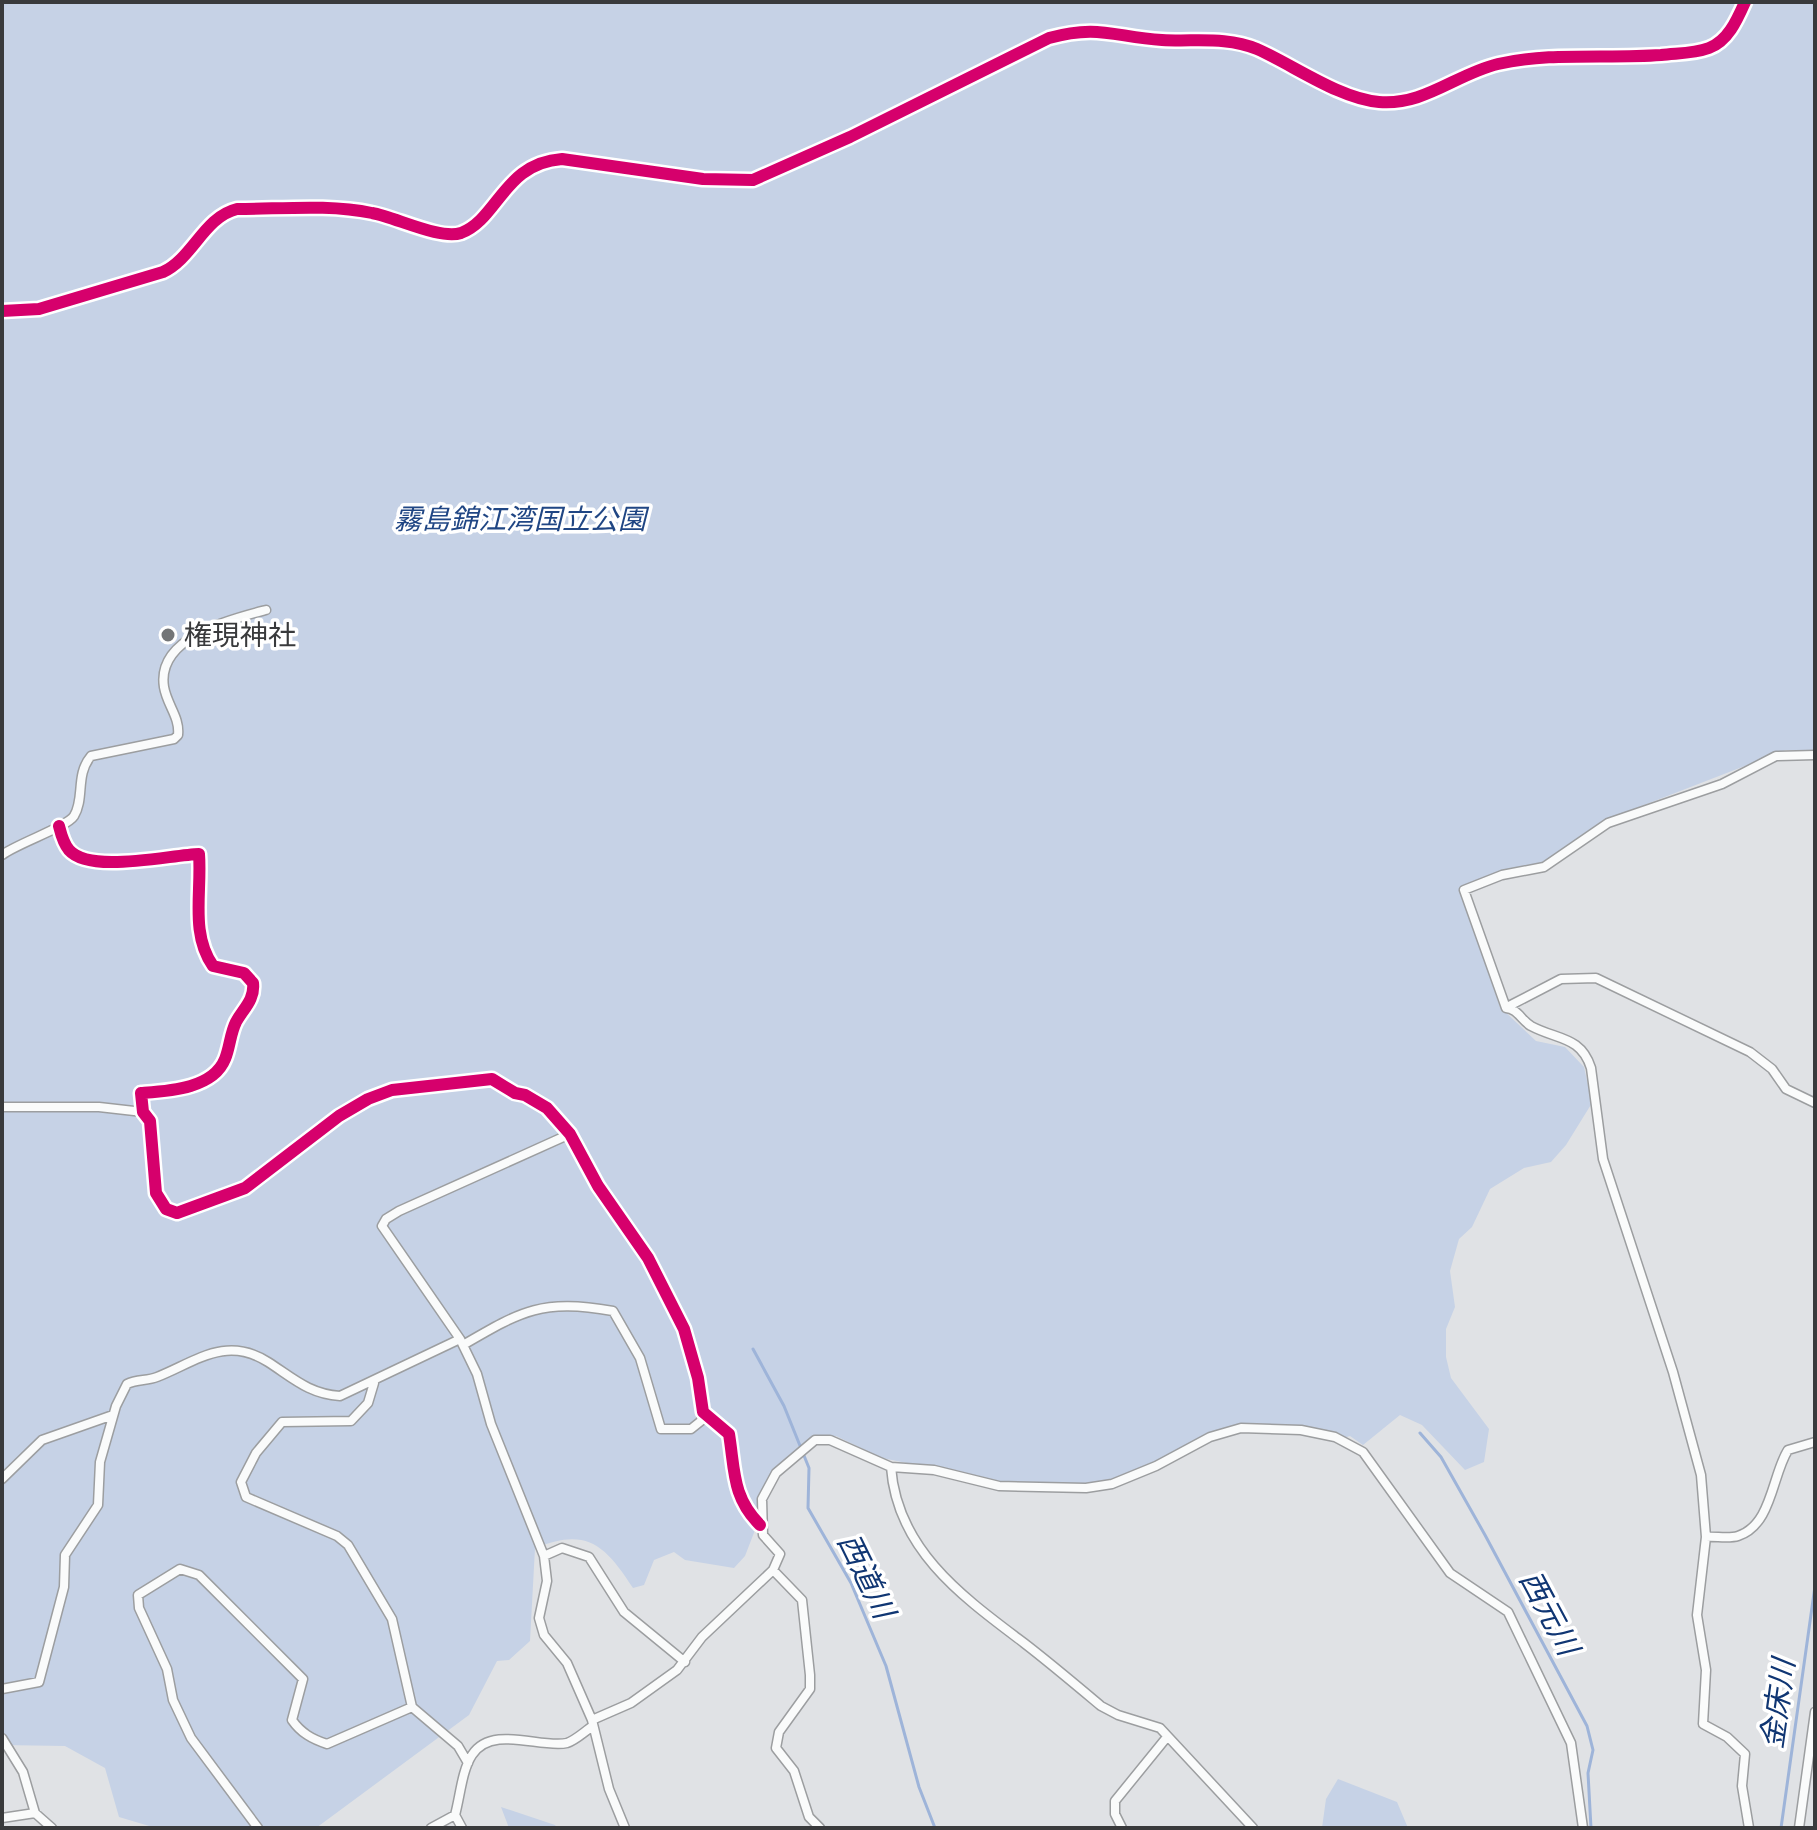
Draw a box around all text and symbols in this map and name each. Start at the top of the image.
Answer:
park label: 霧島錦江湾国立公園 [394,503,650,536]
place label: 権現神社 [184,619,296,652]
marker: 権現神社 [159,626,177,644]
water label: 西道川 [830,1528,903,1627]
water label: 西元川 [1512,1565,1587,1664]
water label: 金床川 [1754,1654,1803,1751]

